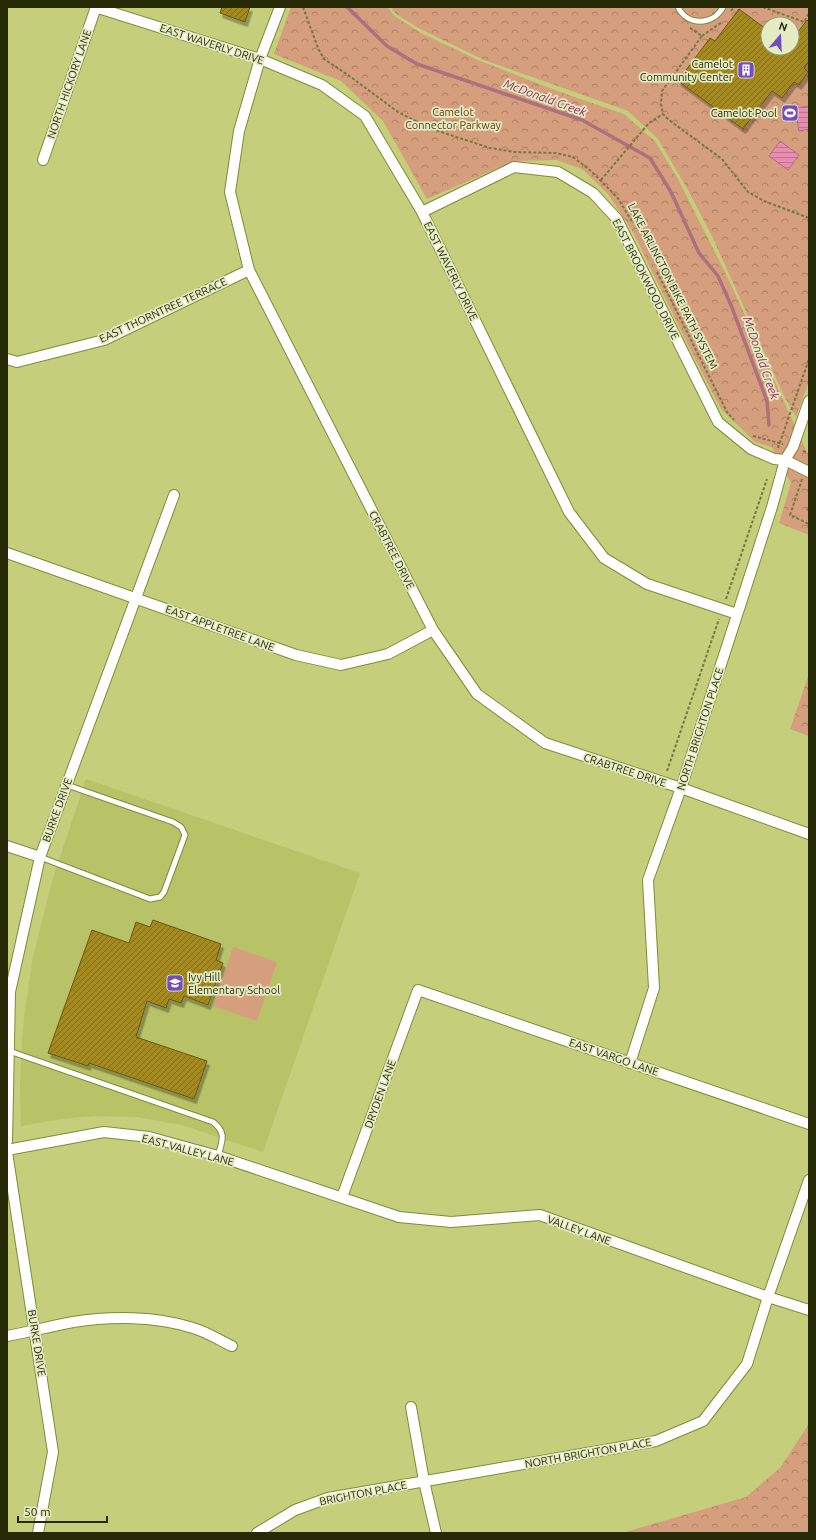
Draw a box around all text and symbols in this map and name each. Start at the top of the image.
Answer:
north arrow [760,16,800,56]
text: N [777,20,789,34]
street label: EAST WAVERLY DRIVE [158,22,266,66]
street label: NORTH HICKORY LANE [45,28,93,140]
place label: Camelot Community Center [640,58,734,83]
building icon: Camelot Community Center [736,60,756,80]
water label: McDonald Creek [502,77,589,119]
sports icon: Camelot Pool [780,103,800,123]
park label: Camelot Connector Parkway [405,106,502,131]
place label: Camelot Pool [711,107,777,119]
street label: LAKE ARLINGTON BIKE PATH SYSTEM [626,201,720,371]
street label: EAST BROOKWOOD DRIVE [610,217,682,341]
street label: EAST WAVERLY DRIVE [422,220,480,322]
street label: EAST THORNTREE TERRACE [97,275,229,345]
water label: McDonald Creek [741,315,782,402]
street label: CRABTREE DRIVE [367,509,417,591]
street label: EAST APPLETREE LANE [164,603,276,653]
street label: NORTH BRIGHTON PLACE [674,666,726,792]
street label: CRABTREE DRIVE [582,751,668,789]
street label: BURKE DRIVE [40,776,74,844]
place label: Ivy Hill Elementary School [188,971,280,996]
school or university icon: Ivy Hill Elementary School [165,973,185,993]
street label: EAST VARGO LANE [568,1036,660,1078]
street label: DRYDEN LANE [362,1058,398,1130]
street label: EAST VALLEY LANE [141,1132,235,1168]
street label: VALLEY LANE [546,1213,612,1247]
street label: BURKE DRIVE [26,1309,48,1377]
street label: NORTH BRIGHTON PLACE [524,1436,652,1470]
street label: BRIGHTON PLACE [318,1479,408,1507]
scale bar [18,1498,107,1524]
text: 50 m [24,1505,51,1518]

